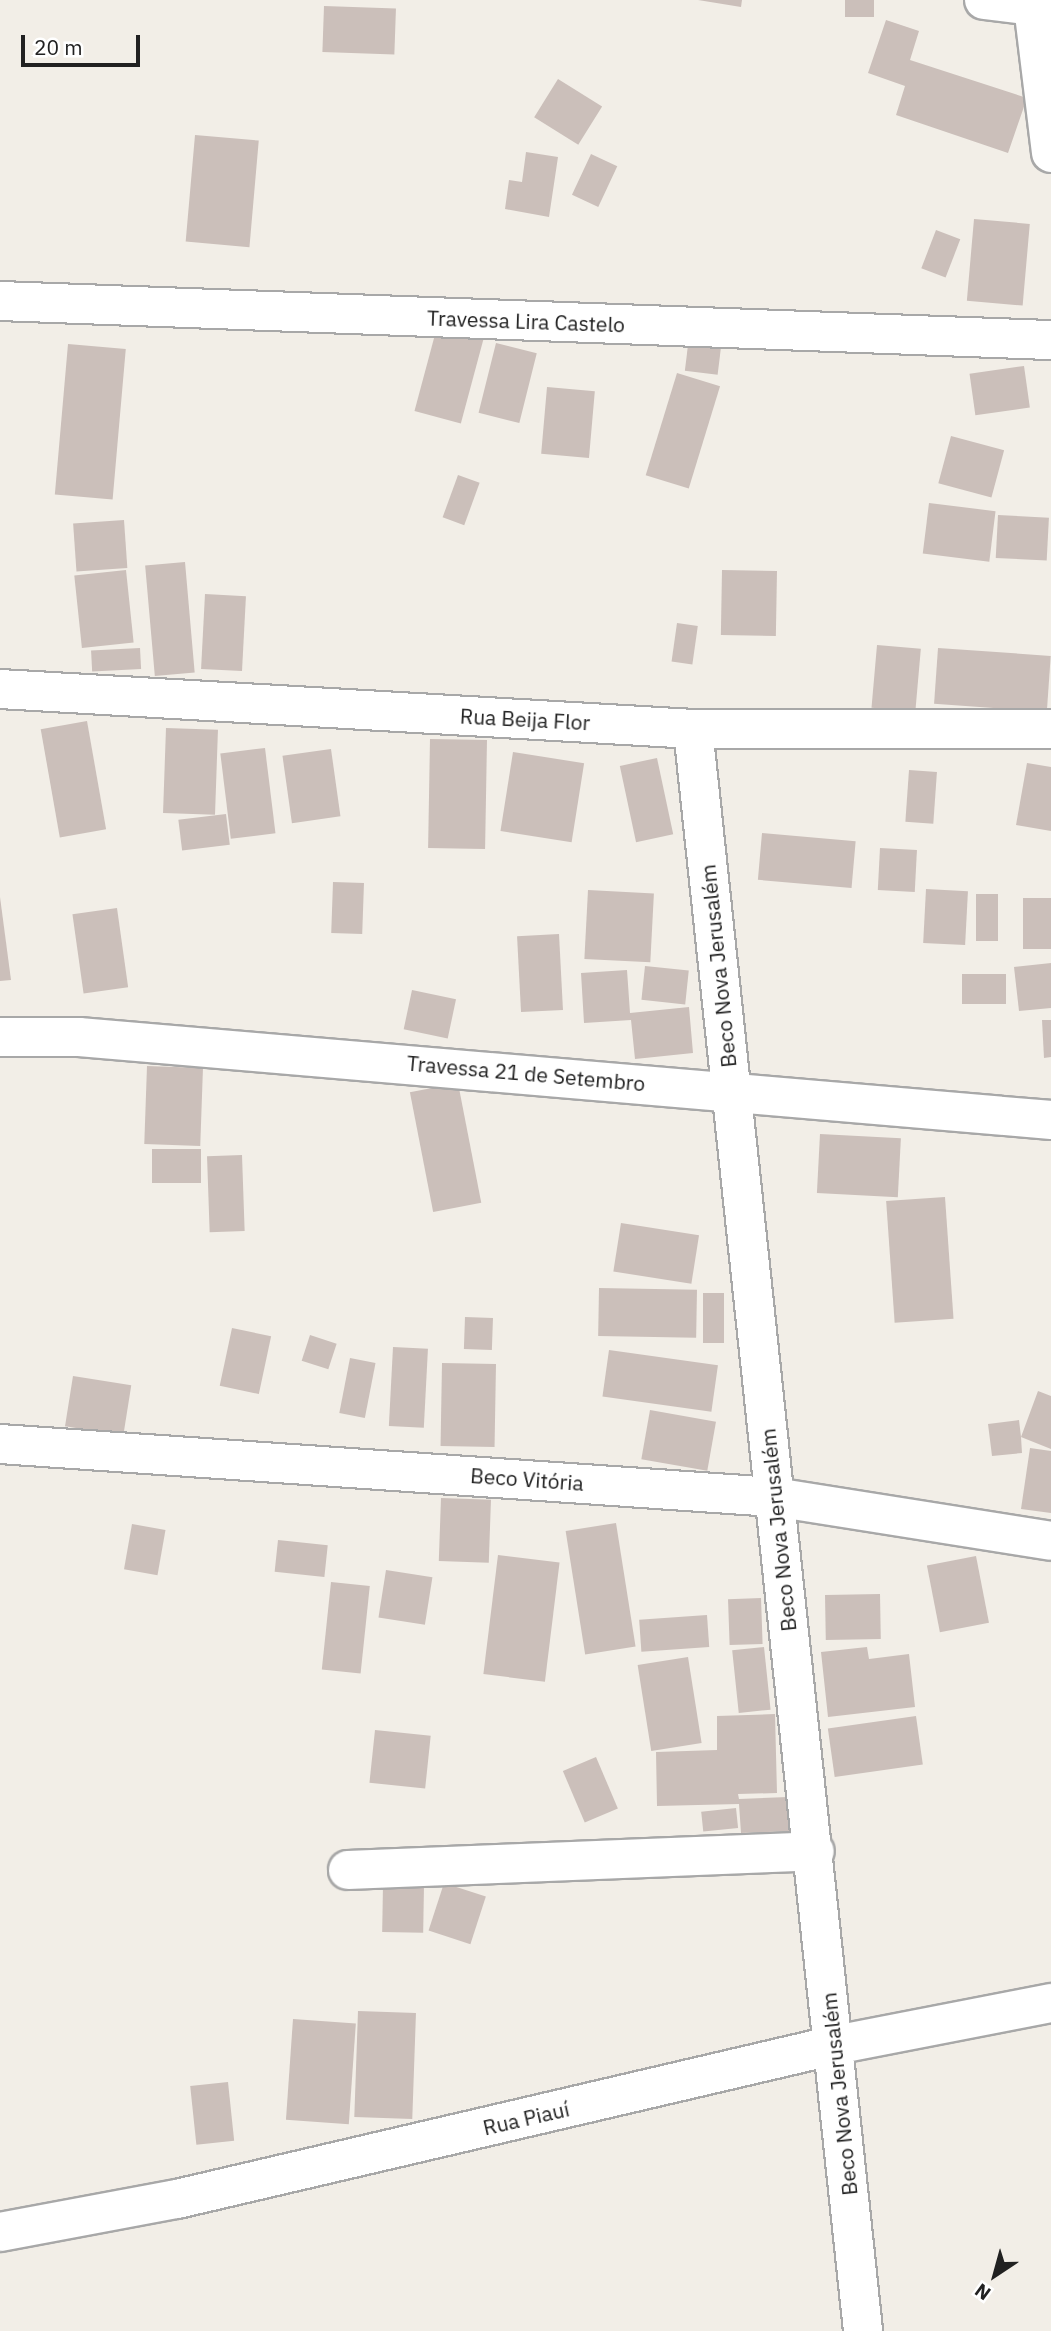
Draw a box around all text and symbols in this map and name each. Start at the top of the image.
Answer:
scale bar [24,21,144,65]
text: 20 m [34,33,83,61]
street label: Travessa Lira Castelo [427,305,625,337]
street label: Rua Beija Flor [459,703,591,735]
street label: Beco Nova Jerusalém [695,863,741,1069]
street label: Travessa 21 de Setembro [406,1050,646,1096]
street label: Beco Nova Jerusalém [755,1427,801,1633]
street label: Beco Vitória [469,1462,585,1496]
street label: Beco Nova Jerusalém [816,1991,862,2197]
street label: Rua Piauí [480,2096,572,2140]
north arrow [960,2240,1030,2310]
text: N [970,2278,995,2306]

